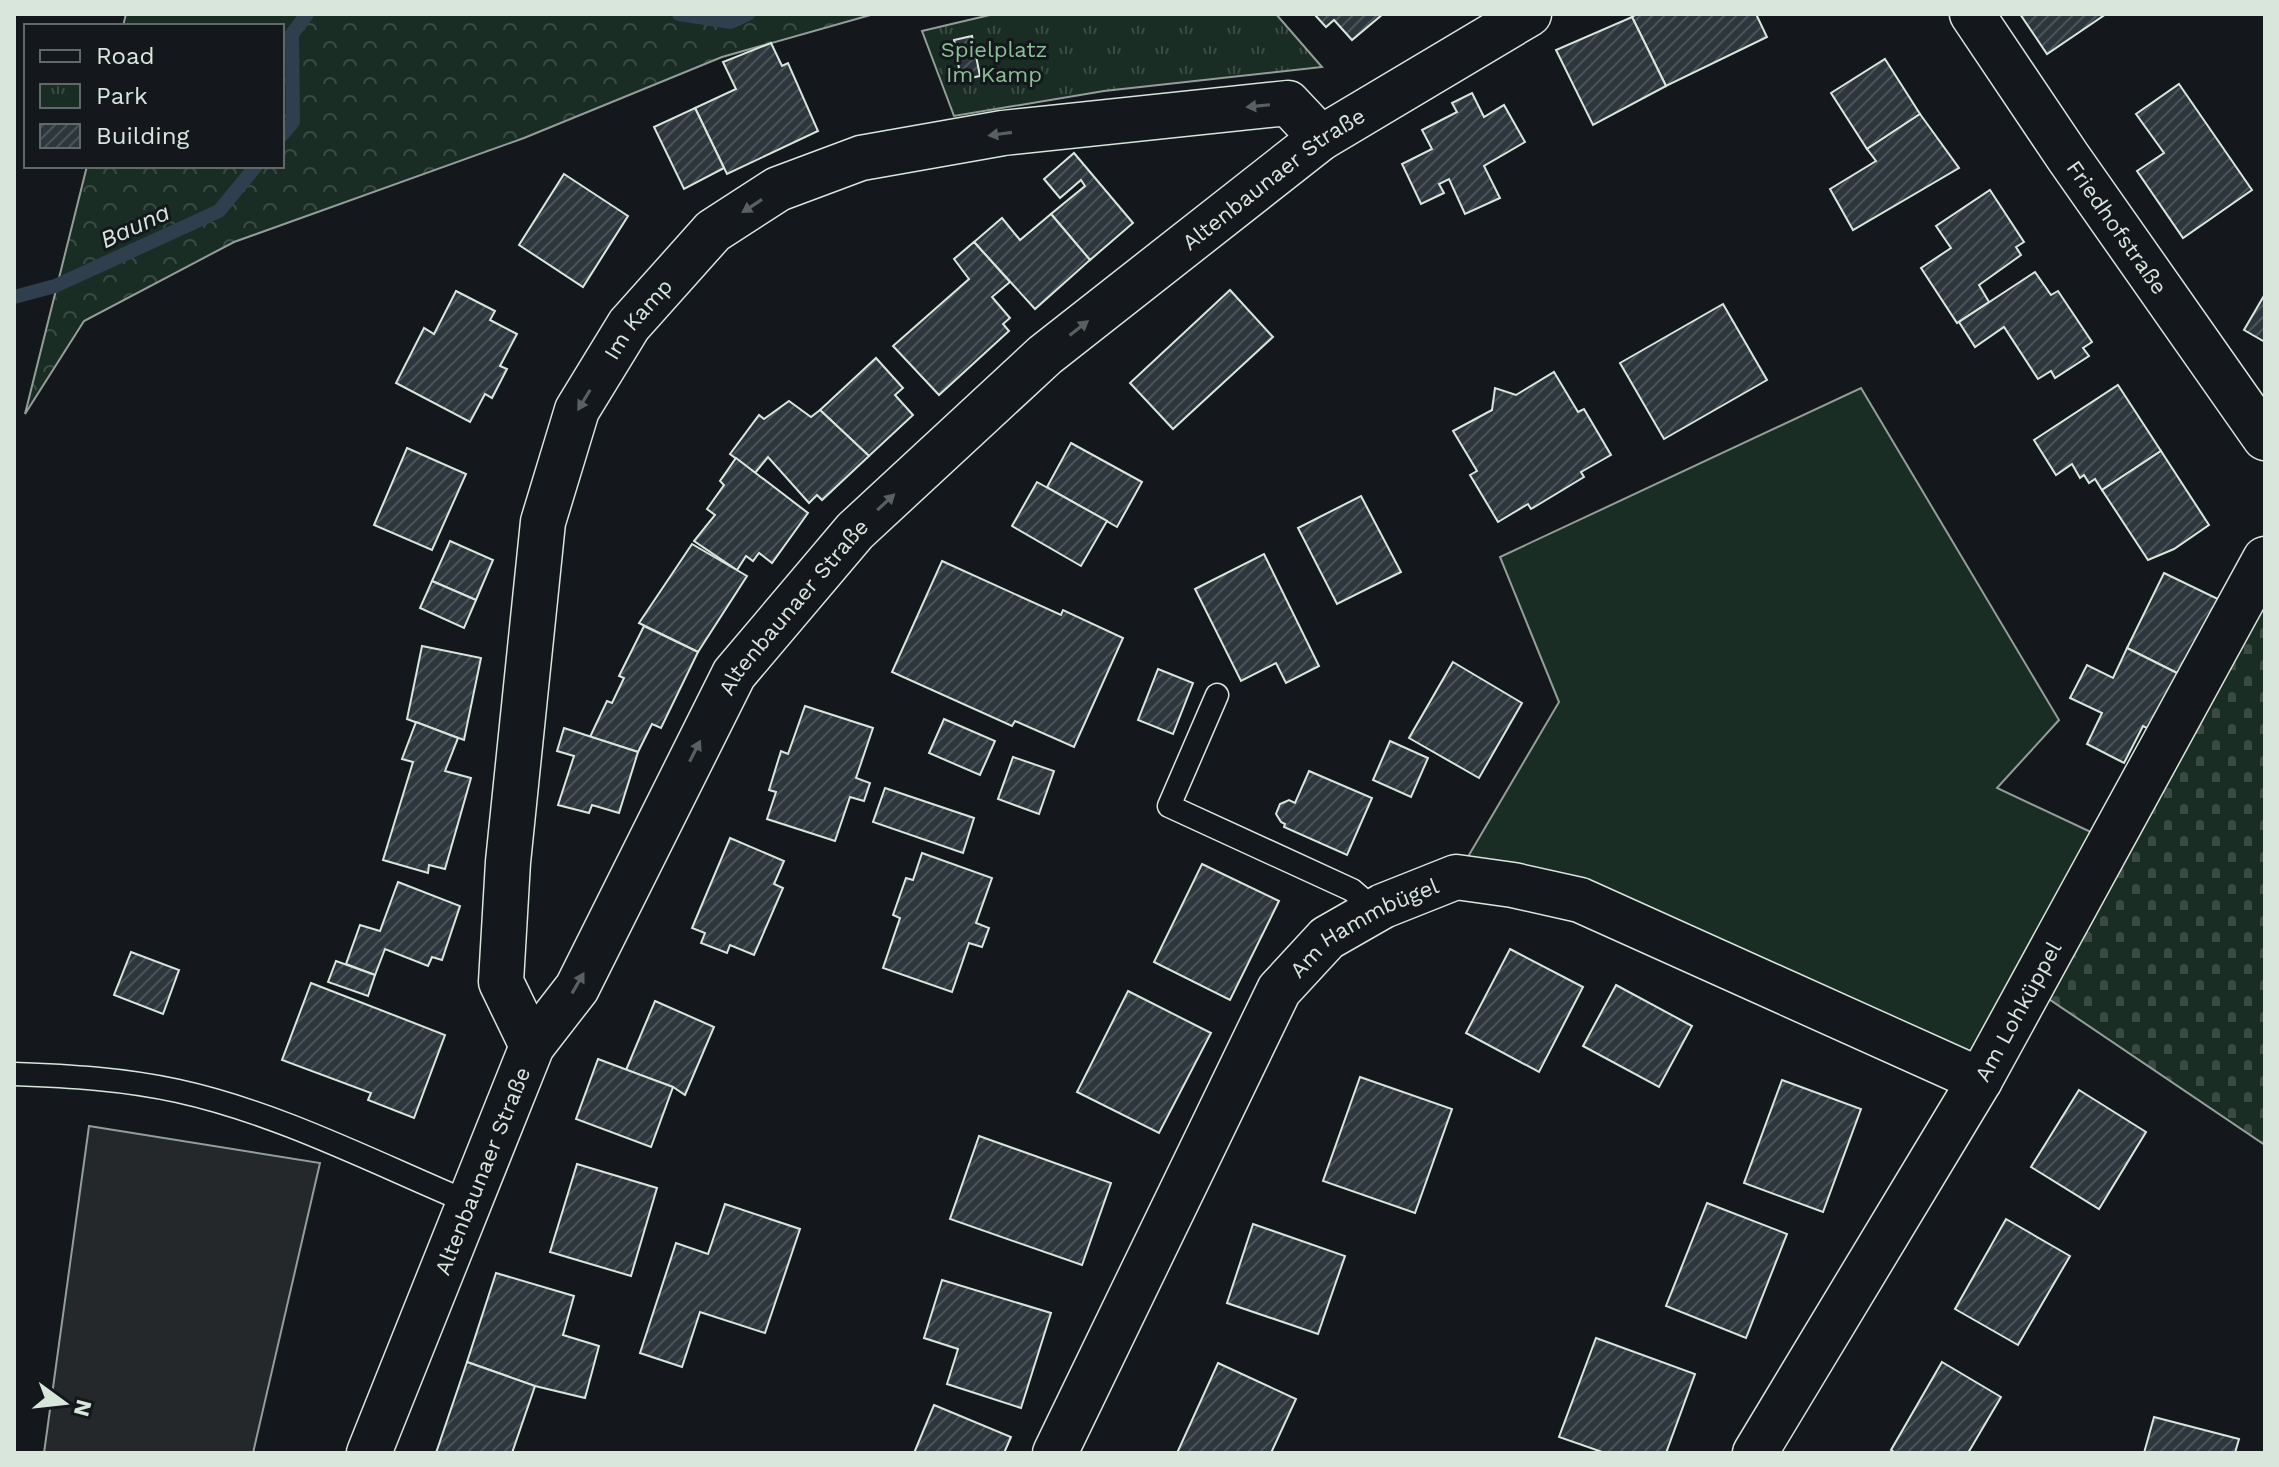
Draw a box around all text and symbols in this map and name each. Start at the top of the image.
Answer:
legend [24,24,284,168]
park label: Spielplatz Im Kamp [941,37,1047,87]
text: Road [96,42,155,70]
text: Park [96,82,148,110]
one-way arrow [1245,100,1270,113]
street label: Altenbaunaer Straße [1177,102,1369,255]
text: Building [96,122,189,150]
one-way arrow [987,128,1012,141]
street label: Friedhofstraße [2062,156,2173,299]
water label: Bauna [96,198,174,254]
one-way arrow [742,198,763,213]
street label: Im Kamp [599,273,677,364]
one-way arrow [1069,320,1089,337]
one-way arrow [577,389,591,411]
one-way arrow [876,494,895,512]
street label: Altenbaunaer Straße [713,513,873,699]
one-way arrow [689,740,702,763]
street label: Am Hammbügel [1285,873,1442,983]
street label: Am Lohküppel [1969,937,2066,1086]
one-way arrow [571,972,585,994]
street label: Altenbaunaer Straße [429,1063,535,1278]
north arrow [24,1363,104,1443]
text: N [69,1397,97,1419]

